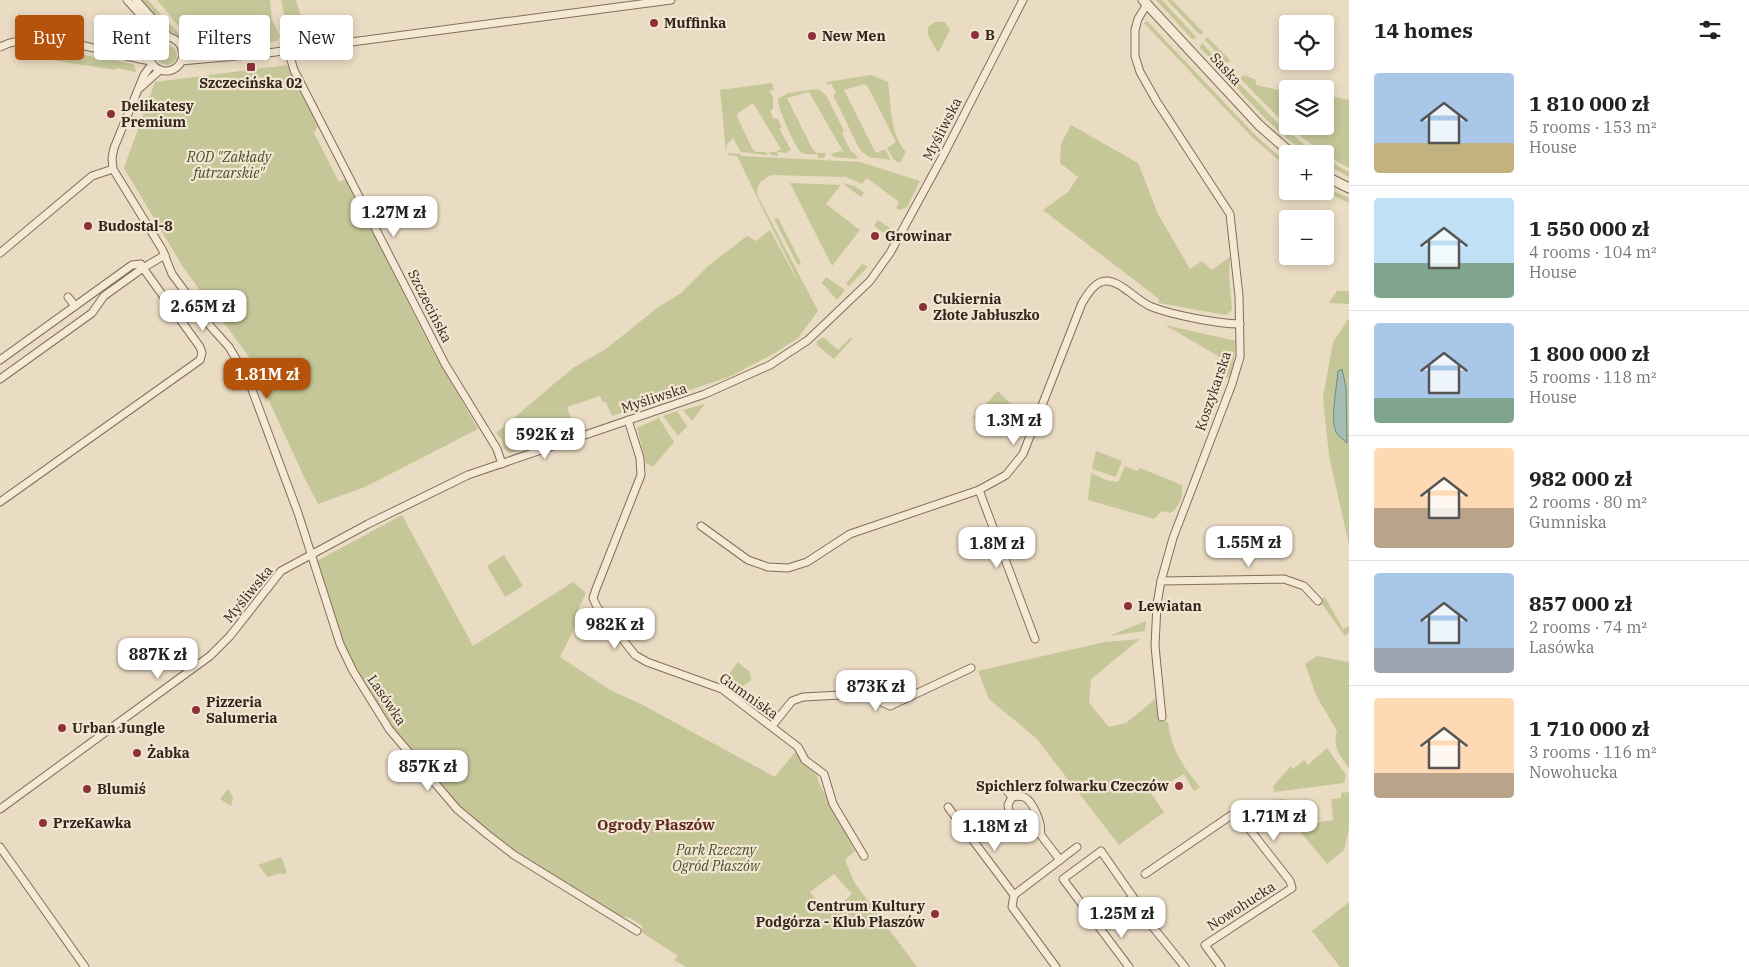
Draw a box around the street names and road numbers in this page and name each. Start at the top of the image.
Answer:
street label: Saska [1206,49,1246,89]
street label: Myśliwska [918,94,966,164]
street label: Szczecińska [404,266,456,346]
street label: Koszykarska [1191,348,1235,433]
street label: Myśliwska [619,379,690,417]
street label: Myśliwska [219,561,277,626]
street label: Gumniska [716,669,782,723]
street label: Lasówka [364,671,411,729]
street label: Nowohucka [1203,877,1279,935]

